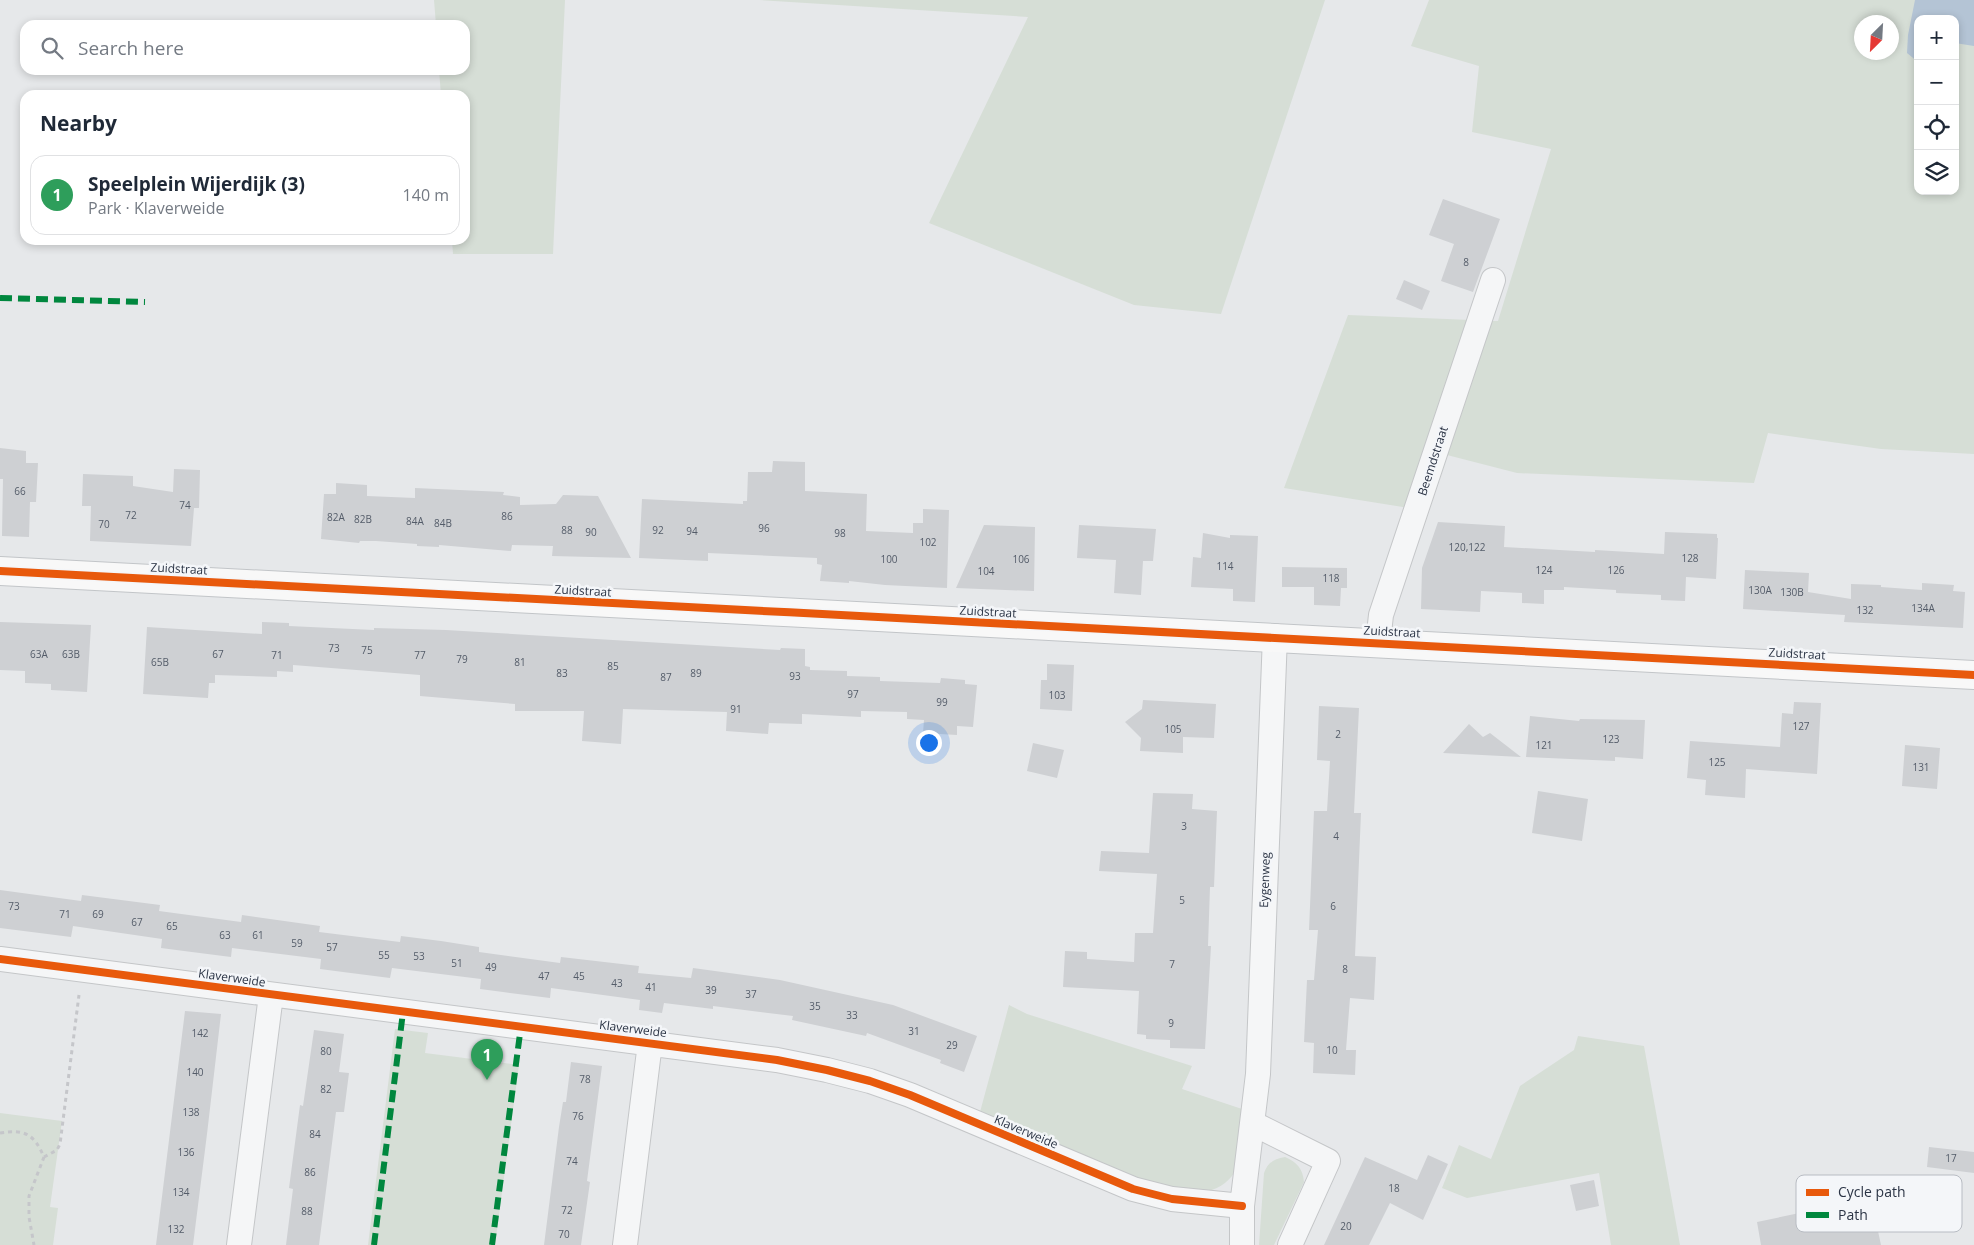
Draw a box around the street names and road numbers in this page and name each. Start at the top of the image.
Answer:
street label: Beemdstraat [1413,424,1452,498]
street label: Zuidstraat [150,559,208,578]
street label: Zuidstraat [554,581,612,600]
street label: Zuidstraat [959,602,1017,621]
street label: Zuidstraat [1363,622,1421,641]
street label: Zuidstraat [1768,644,1826,663]
street label: Eygenweg [1255,851,1274,908]
street label: Klaverweide [197,964,267,991]
street label: Klaverweide [598,1016,668,1041]
street label: Klaverweide [992,1110,1061,1153]

